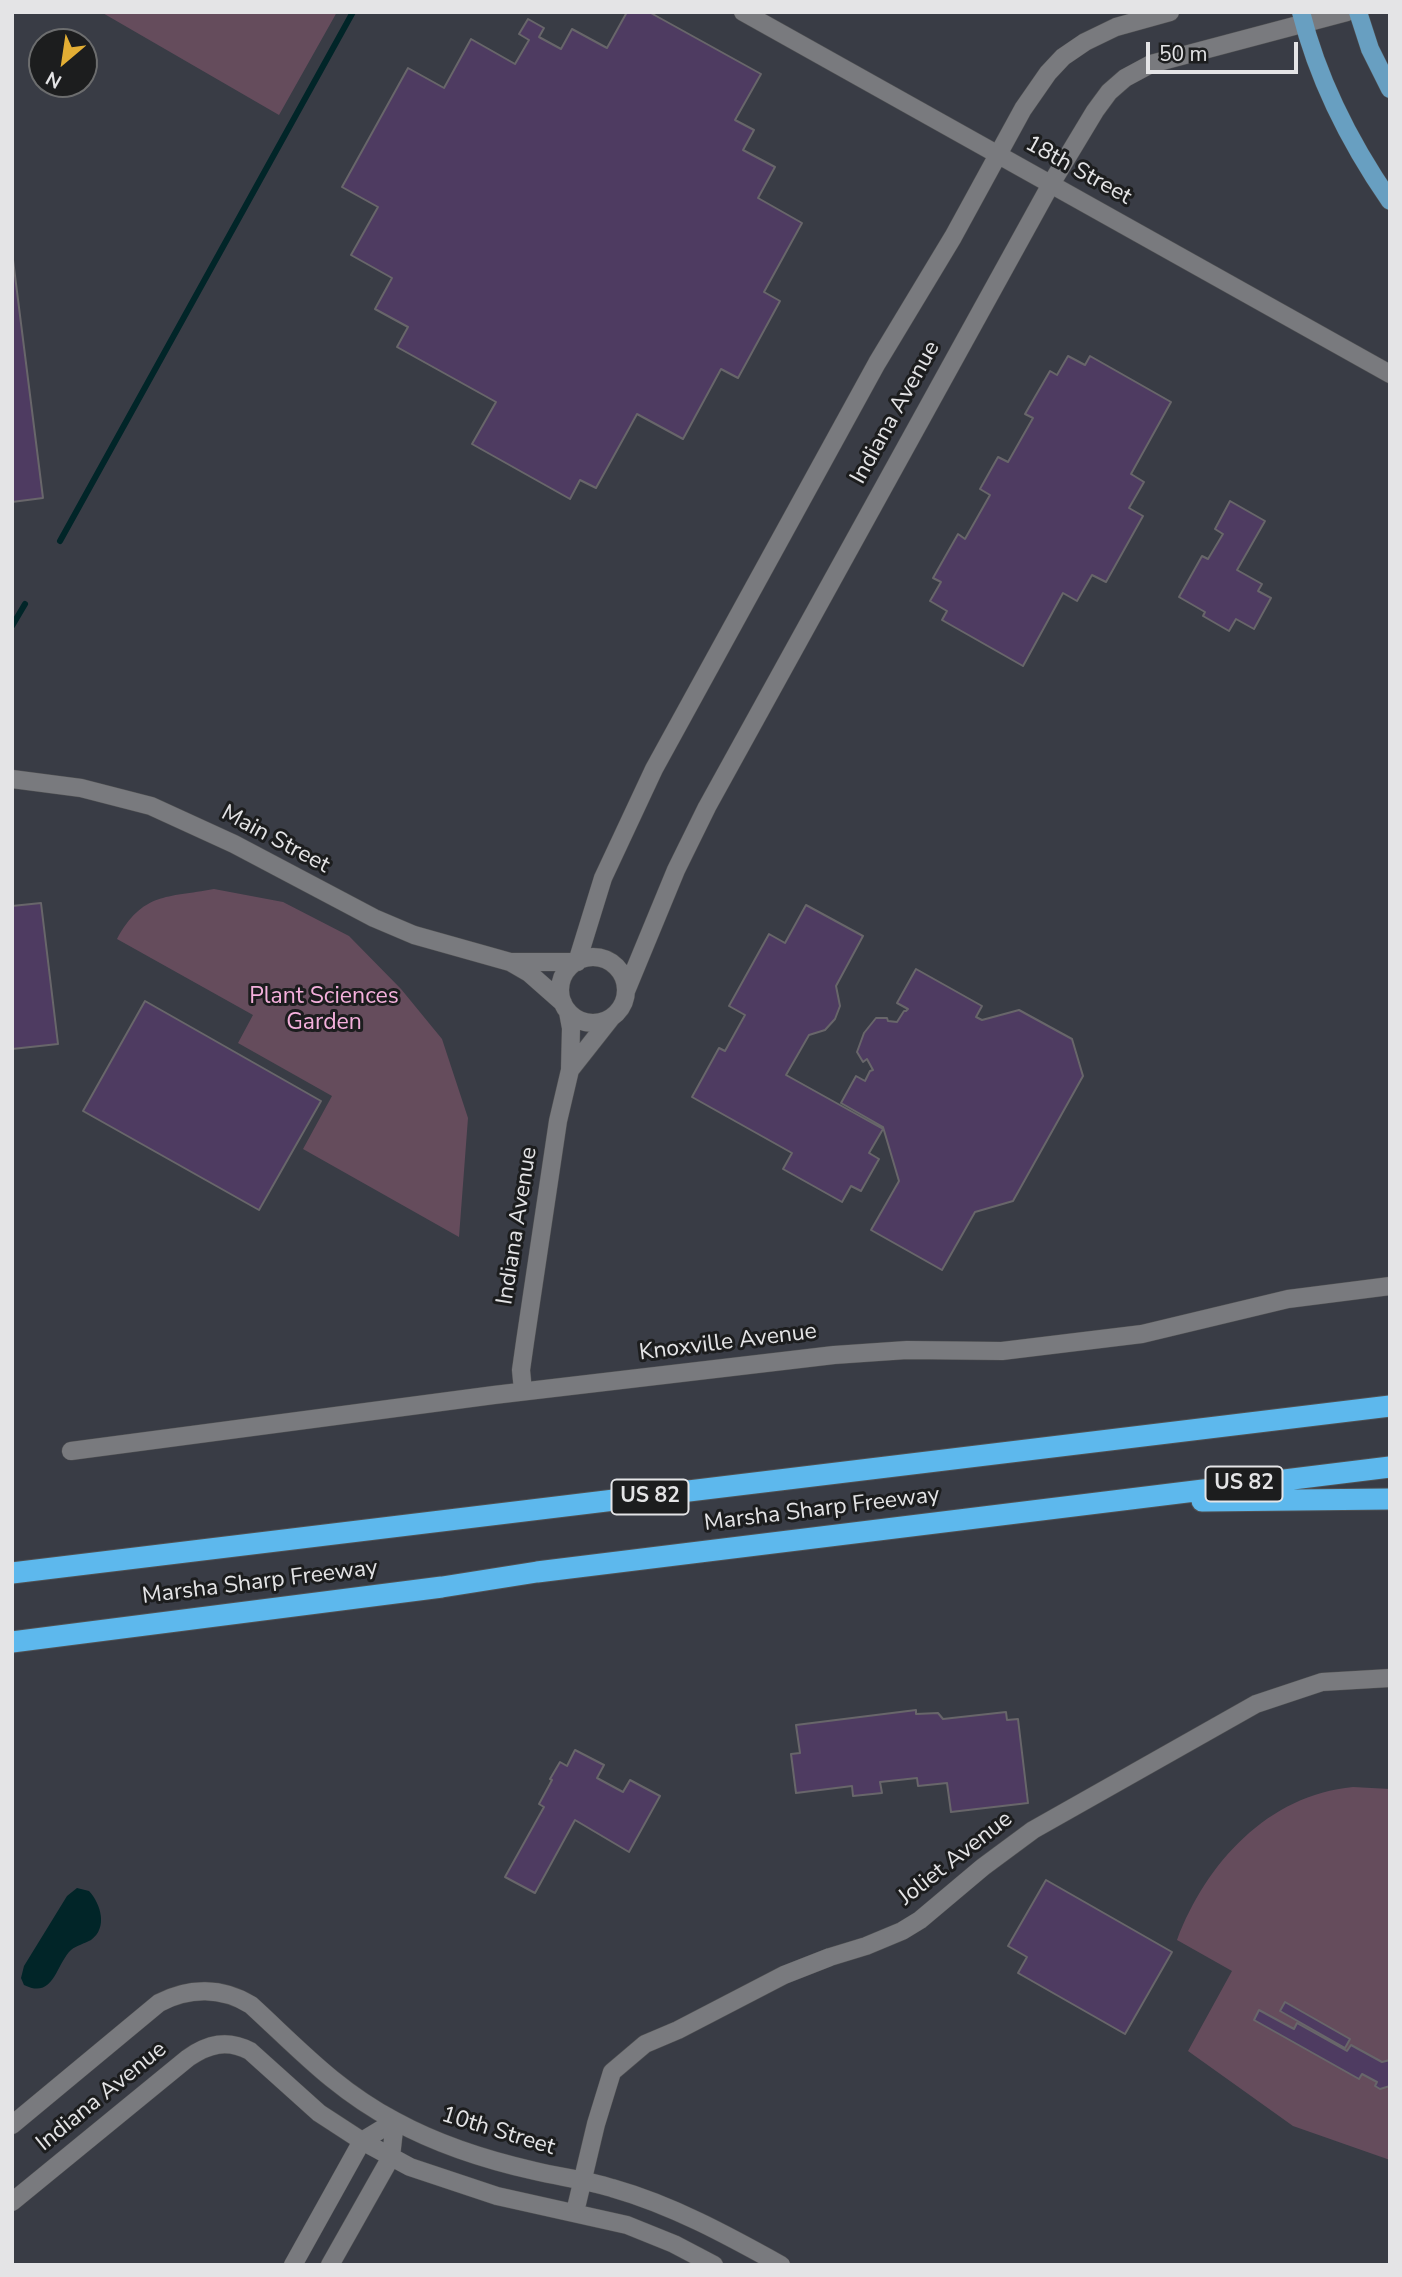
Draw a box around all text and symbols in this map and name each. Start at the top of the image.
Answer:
north arrow [28,28,98,98]
scale bar [1150,28,1302,72]
text: 50 m [1159,40,1208,68]
text: N [41,65,66,94]
street label: 18th Street [1020,130,1136,212]
street label: Indiana Avenue [845,337,947,489]
street label: Main Street [216,800,334,880]
park label: Plant Sciences Garden [249,983,399,1037]
street label: Indiana Avenue [492,1145,544,1307]
street label: Knoxville Avenue [638,1318,818,1368]
road number: US 82 [1206,1466,1282,1502]
road number: US 82 [612,1480,688,1514]
street label: Marsha Sharp Freeway [703,1482,941,1538]
street label: Marsha Sharp Freeway [141,1555,379,1611]
street label: Joliet Avenue [894,1806,1018,1912]
street label: Indiana Avenue [31,2036,173,2158]
street label: 10th Street [438,2102,558,2162]

